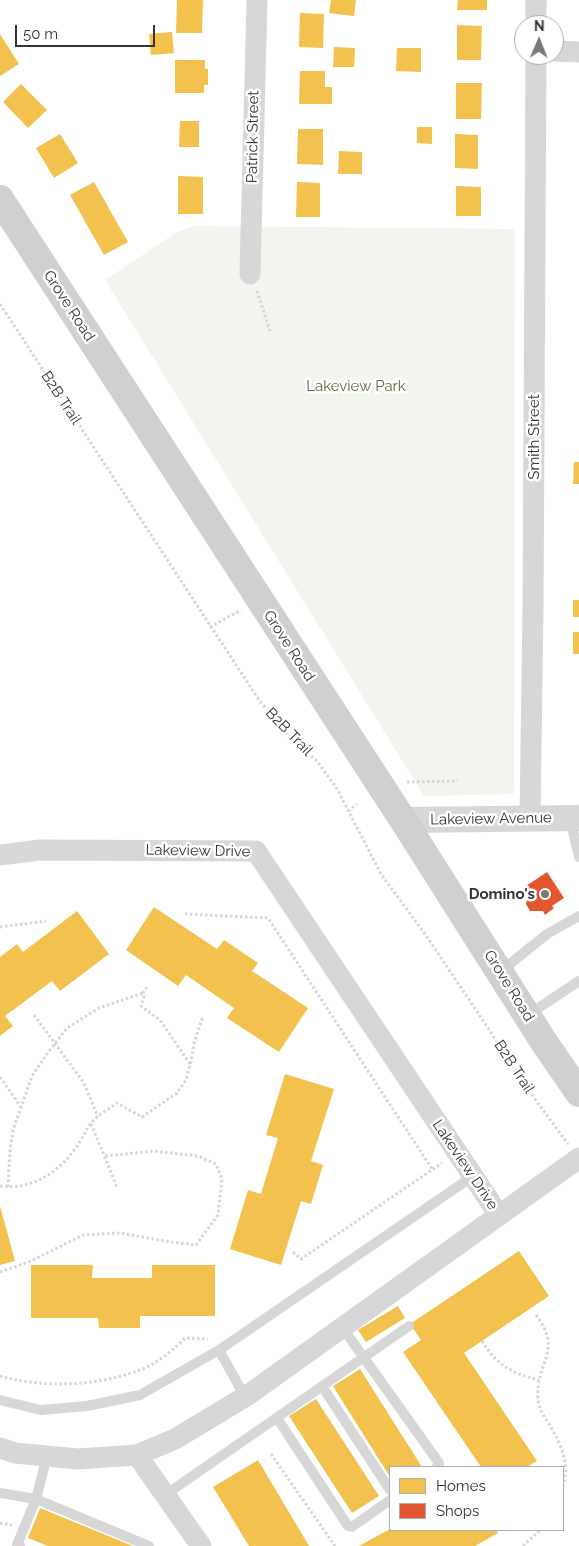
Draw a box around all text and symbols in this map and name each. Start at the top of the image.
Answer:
scale bar [18,15,158,47]
north arrow [514,15,564,65]
text: N [534,18,545,34]
text: 50 m [23,25,58,43]
street label: Patrick Street [243,91,263,183]
street label: Grove Road [39,267,99,345]
street label: B2B Trail [37,368,85,428]
park label: Lakeview Park [306,377,406,395]
street label: Smith Street [525,394,543,480]
street label: Grove Road [259,607,319,685]
street label: B2B Trail [262,704,316,760]
street label: Lakeview Avenue [430,809,552,829]
street label: Lakeview Drive [145,841,251,861]
place label: Domino's [469,885,535,903]
marker: Domino's [539,888,551,900]
street label: Grove Road [480,947,538,1025]
street label: B2B Trail [490,1037,538,1097]
street label: Lakeview Drive [428,1117,502,1213]
legend [389,1466,564,1531]
text: Homes [436,1477,486,1495]
text: Shops [436,1502,479,1520]

